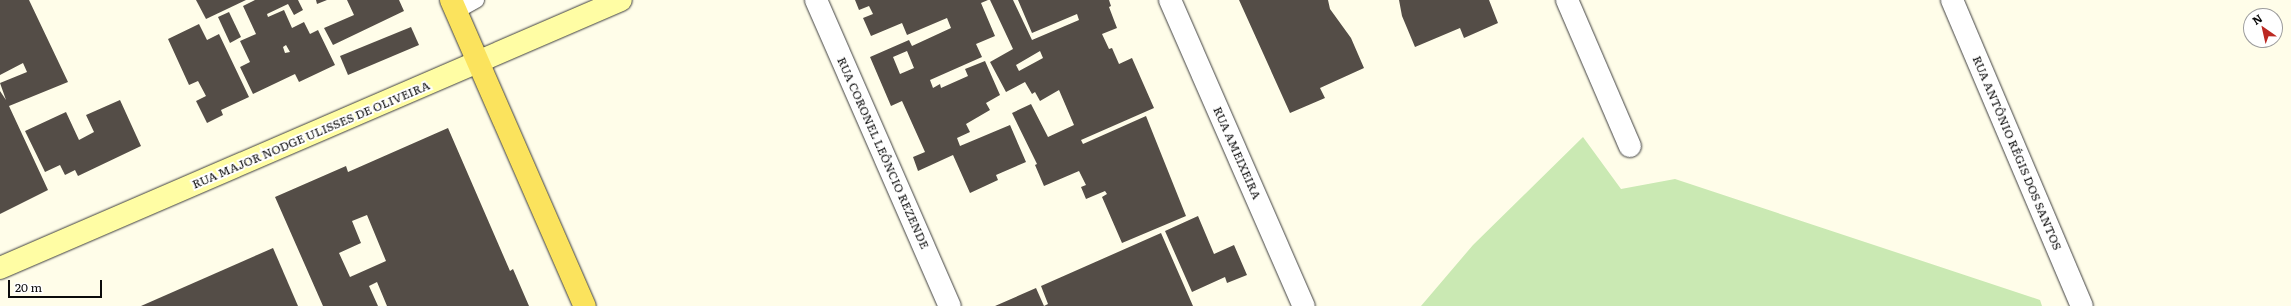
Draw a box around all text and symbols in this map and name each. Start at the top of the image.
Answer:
north arrow [2243,8,2283,48]
text: N [2249,10,2265,28]
street label: RUA ANTÔNIO RÉGIS DOS SANTOS [1969,54,2065,252]
street label: RUA CORONEL LEÔNCIO REZENDE [834,55,932,251]
street label: RUA MAJOR NODGE ULISSES DE OLIVEIRA [190,78,432,192]
street label: RUA AMEIXEIRA [1210,104,1264,202]
scale bar [10,272,104,298]
text: 20 m [15,278,42,296]

